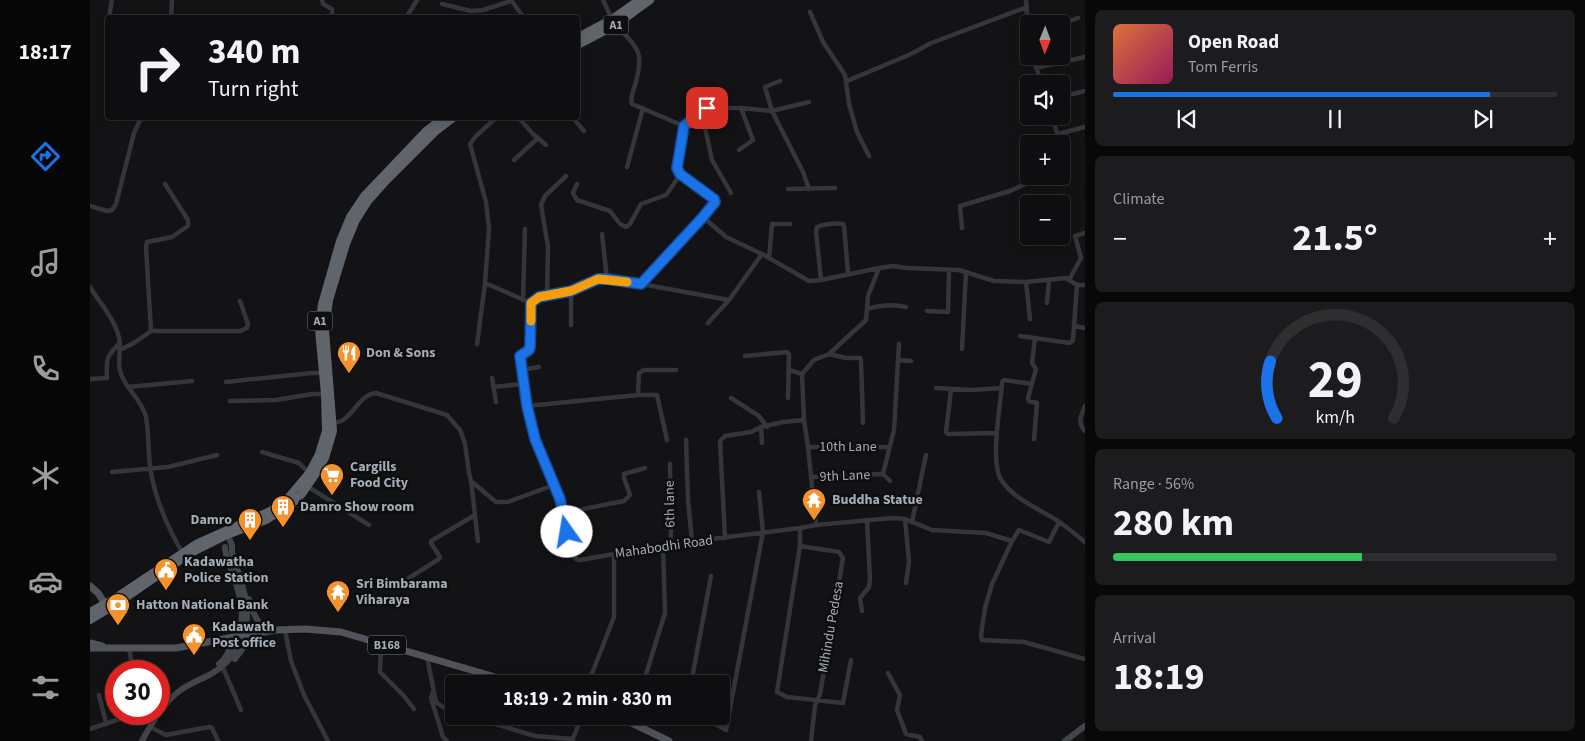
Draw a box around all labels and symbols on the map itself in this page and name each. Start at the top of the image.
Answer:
north arrow [1020,15,1070,65]
road number: A1 [604,16,628,34]
pin [686,87,728,129]
road number: A1 [308,312,332,331]
restaurant icon: Don & Sons [336,340,362,374]
place label: Don & Sons [366,343,435,363]
street label: 10th Lane [819,437,877,457]
place label: Cargills Food City [350,457,409,493]
supermarket icon: Cargills Food City [319,462,345,496]
street label: 9th Lane [819,465,871,487]
street label: 6th lane [660,480,680,528]
temple icon: Buddha Statue [801,487,827,521]
place label: Buddha Statue [832,490,923,510]
building icon: Damro Show room [270,494,296,528]
place label: Damro Show room [300,497,414,517]
position arrow [540,505,592,557]
building icon: Damro [237,507,263,541]
place label: Damro [191,510,232,530]
street label: Mahabodhi Road [614,530,714,564]
place label: Kadawatha Police Station [184,552,269,588]
public building icon: Kadawatha Police Station [153,557,179,591]
place label: Sri Bimbarama Viharaya [355,574,448,610]
temple icon: Sri Bimbarama Viharaya [325,579,351,613]
street label: Mihindu Pedesa [813,580,849,674]
bank icon: Hatton National Bank [105,592,131,626]
place label: Hatton National Bank [136,595,269,615]
place label: Kadawath Post office [212,617,276,653]
public building icon: Kadawath Post office [181,622,207,656]
road number: B168 [368,636,406,654]
speed limit sign: 30 [105,660,170,725]

